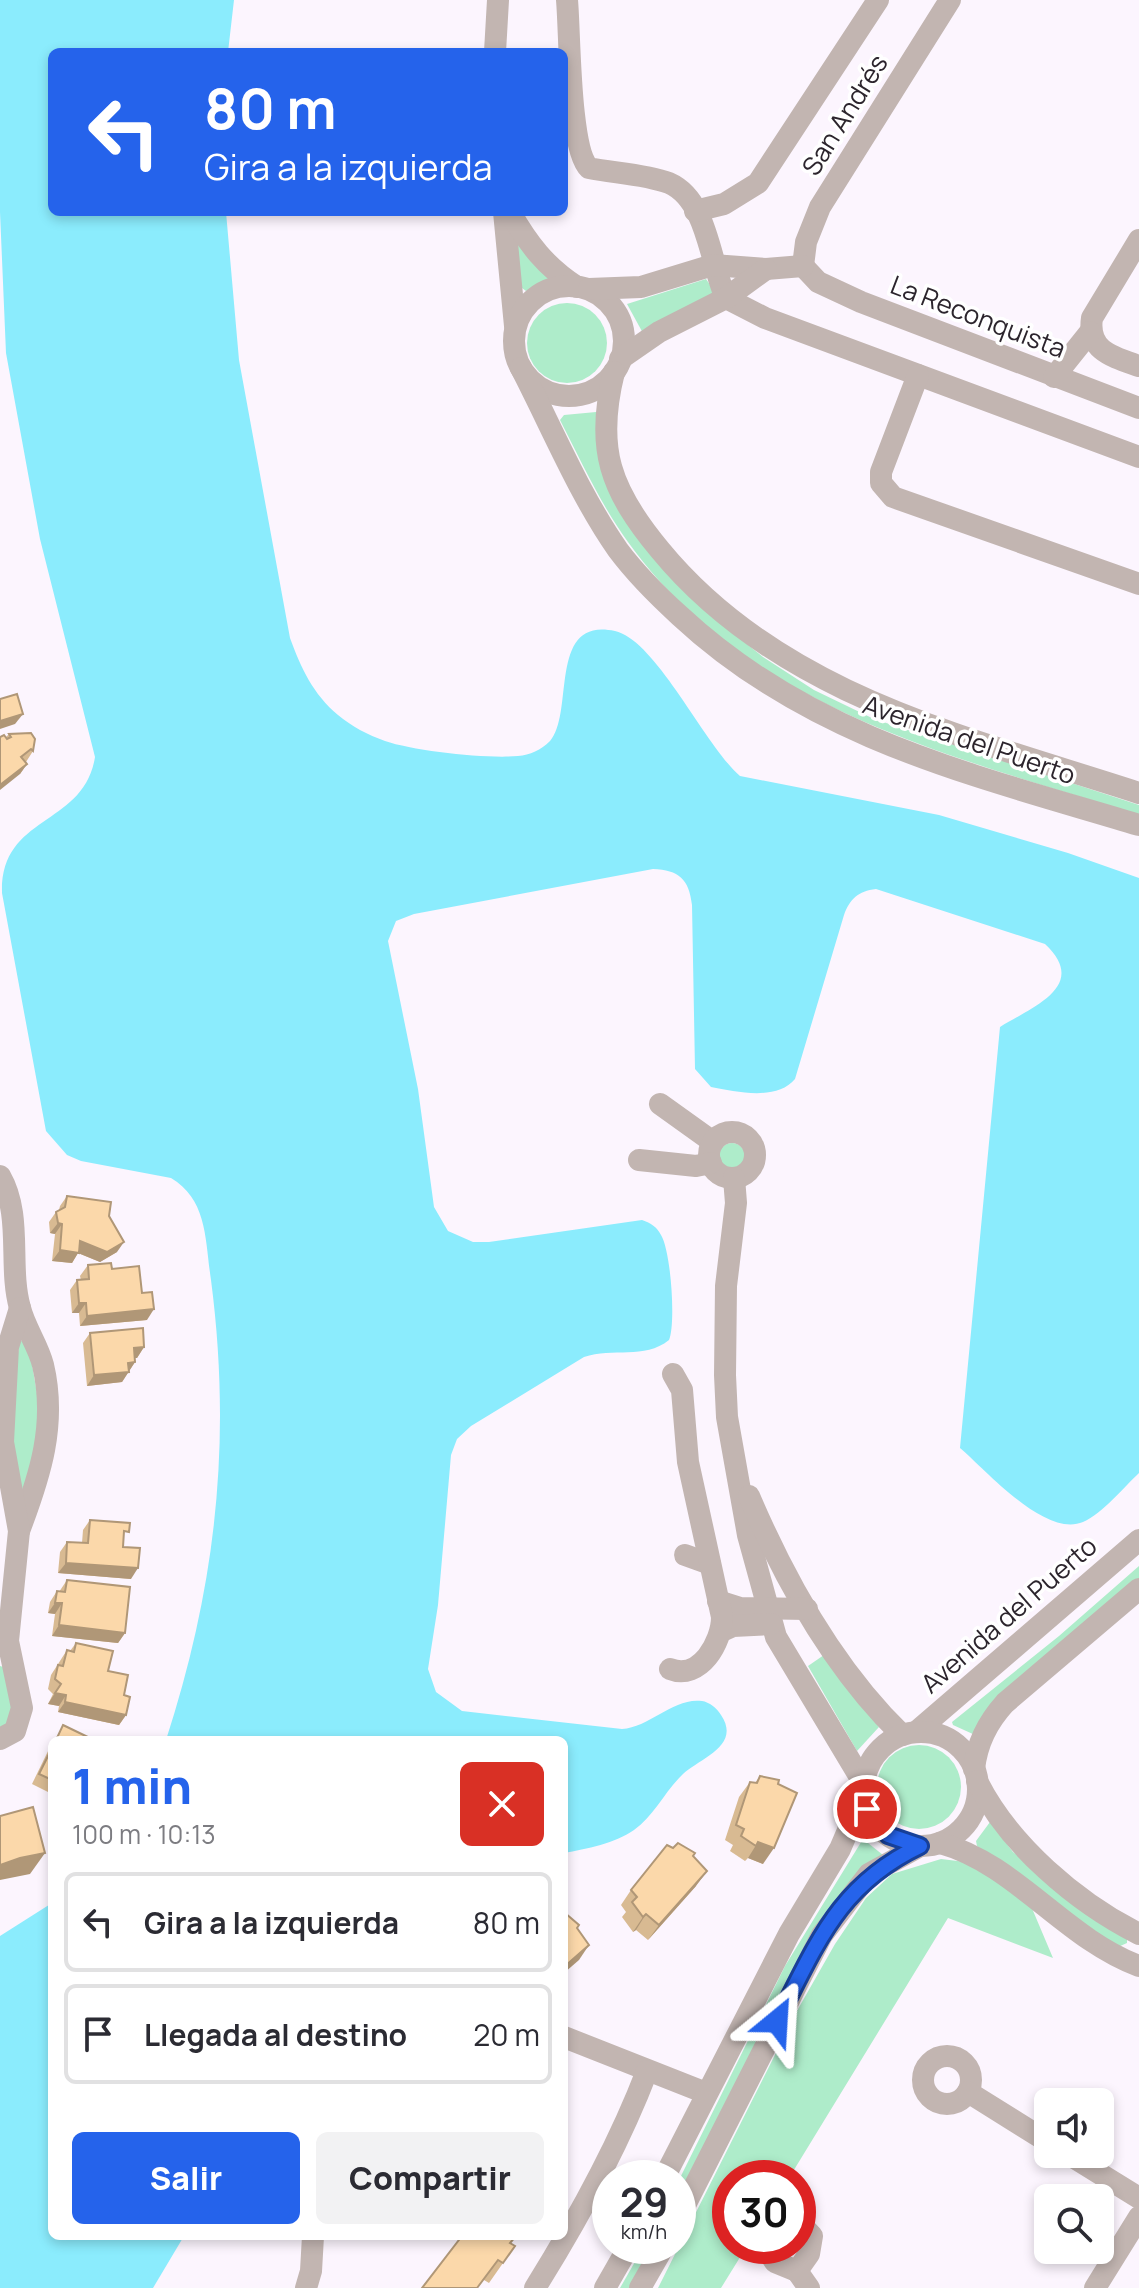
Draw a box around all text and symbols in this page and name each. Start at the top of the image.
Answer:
street label: San Andrés [793,47,896,182]
text: 80 m [204,69,337,146]
icon: left [72,80,176,184]
text: Gira a la izquierda [204,142,493,191]
street label: La Reconquista [886,266,1071,366]
street label: Avenida del Puerto [858,686,1080,792]
street label: Avenida del Puerto [913,1528,1104,1701]
text: 1 min [72,1753,192,1818]
button: close [460,1762,544,1846]
pin [833,1775,901,1843]
icon: arrive [845,1787,889,1831]
text: 100 m · 10:13 [72,1816,216,1852]
icon: left [76,1900,120,1944]
text: Gira a la izquierda [144,1902,399,1943]
text: 80 m [473,1902,540,1943]
position arrow [735,1979,819,2063]
icon: arrive [76,2012,120,2056]
text: Llegada al destino [144,2014,407,2055]
text: 20 m [473,2014,540,2055]
map controls [1034,2088,1114,2264]
button: sound [1034,2088,1114,2168]
button: Salir [72,2132,300,2224]
button: Compartir [316,2132,544,2224]
speed limit sign: 30 [712,2160,816,2264]
text: 29 [620,2174,668,2229]
button: search [1034,2184,1114,2264]
text: km/h [621,2218,667,2245]

